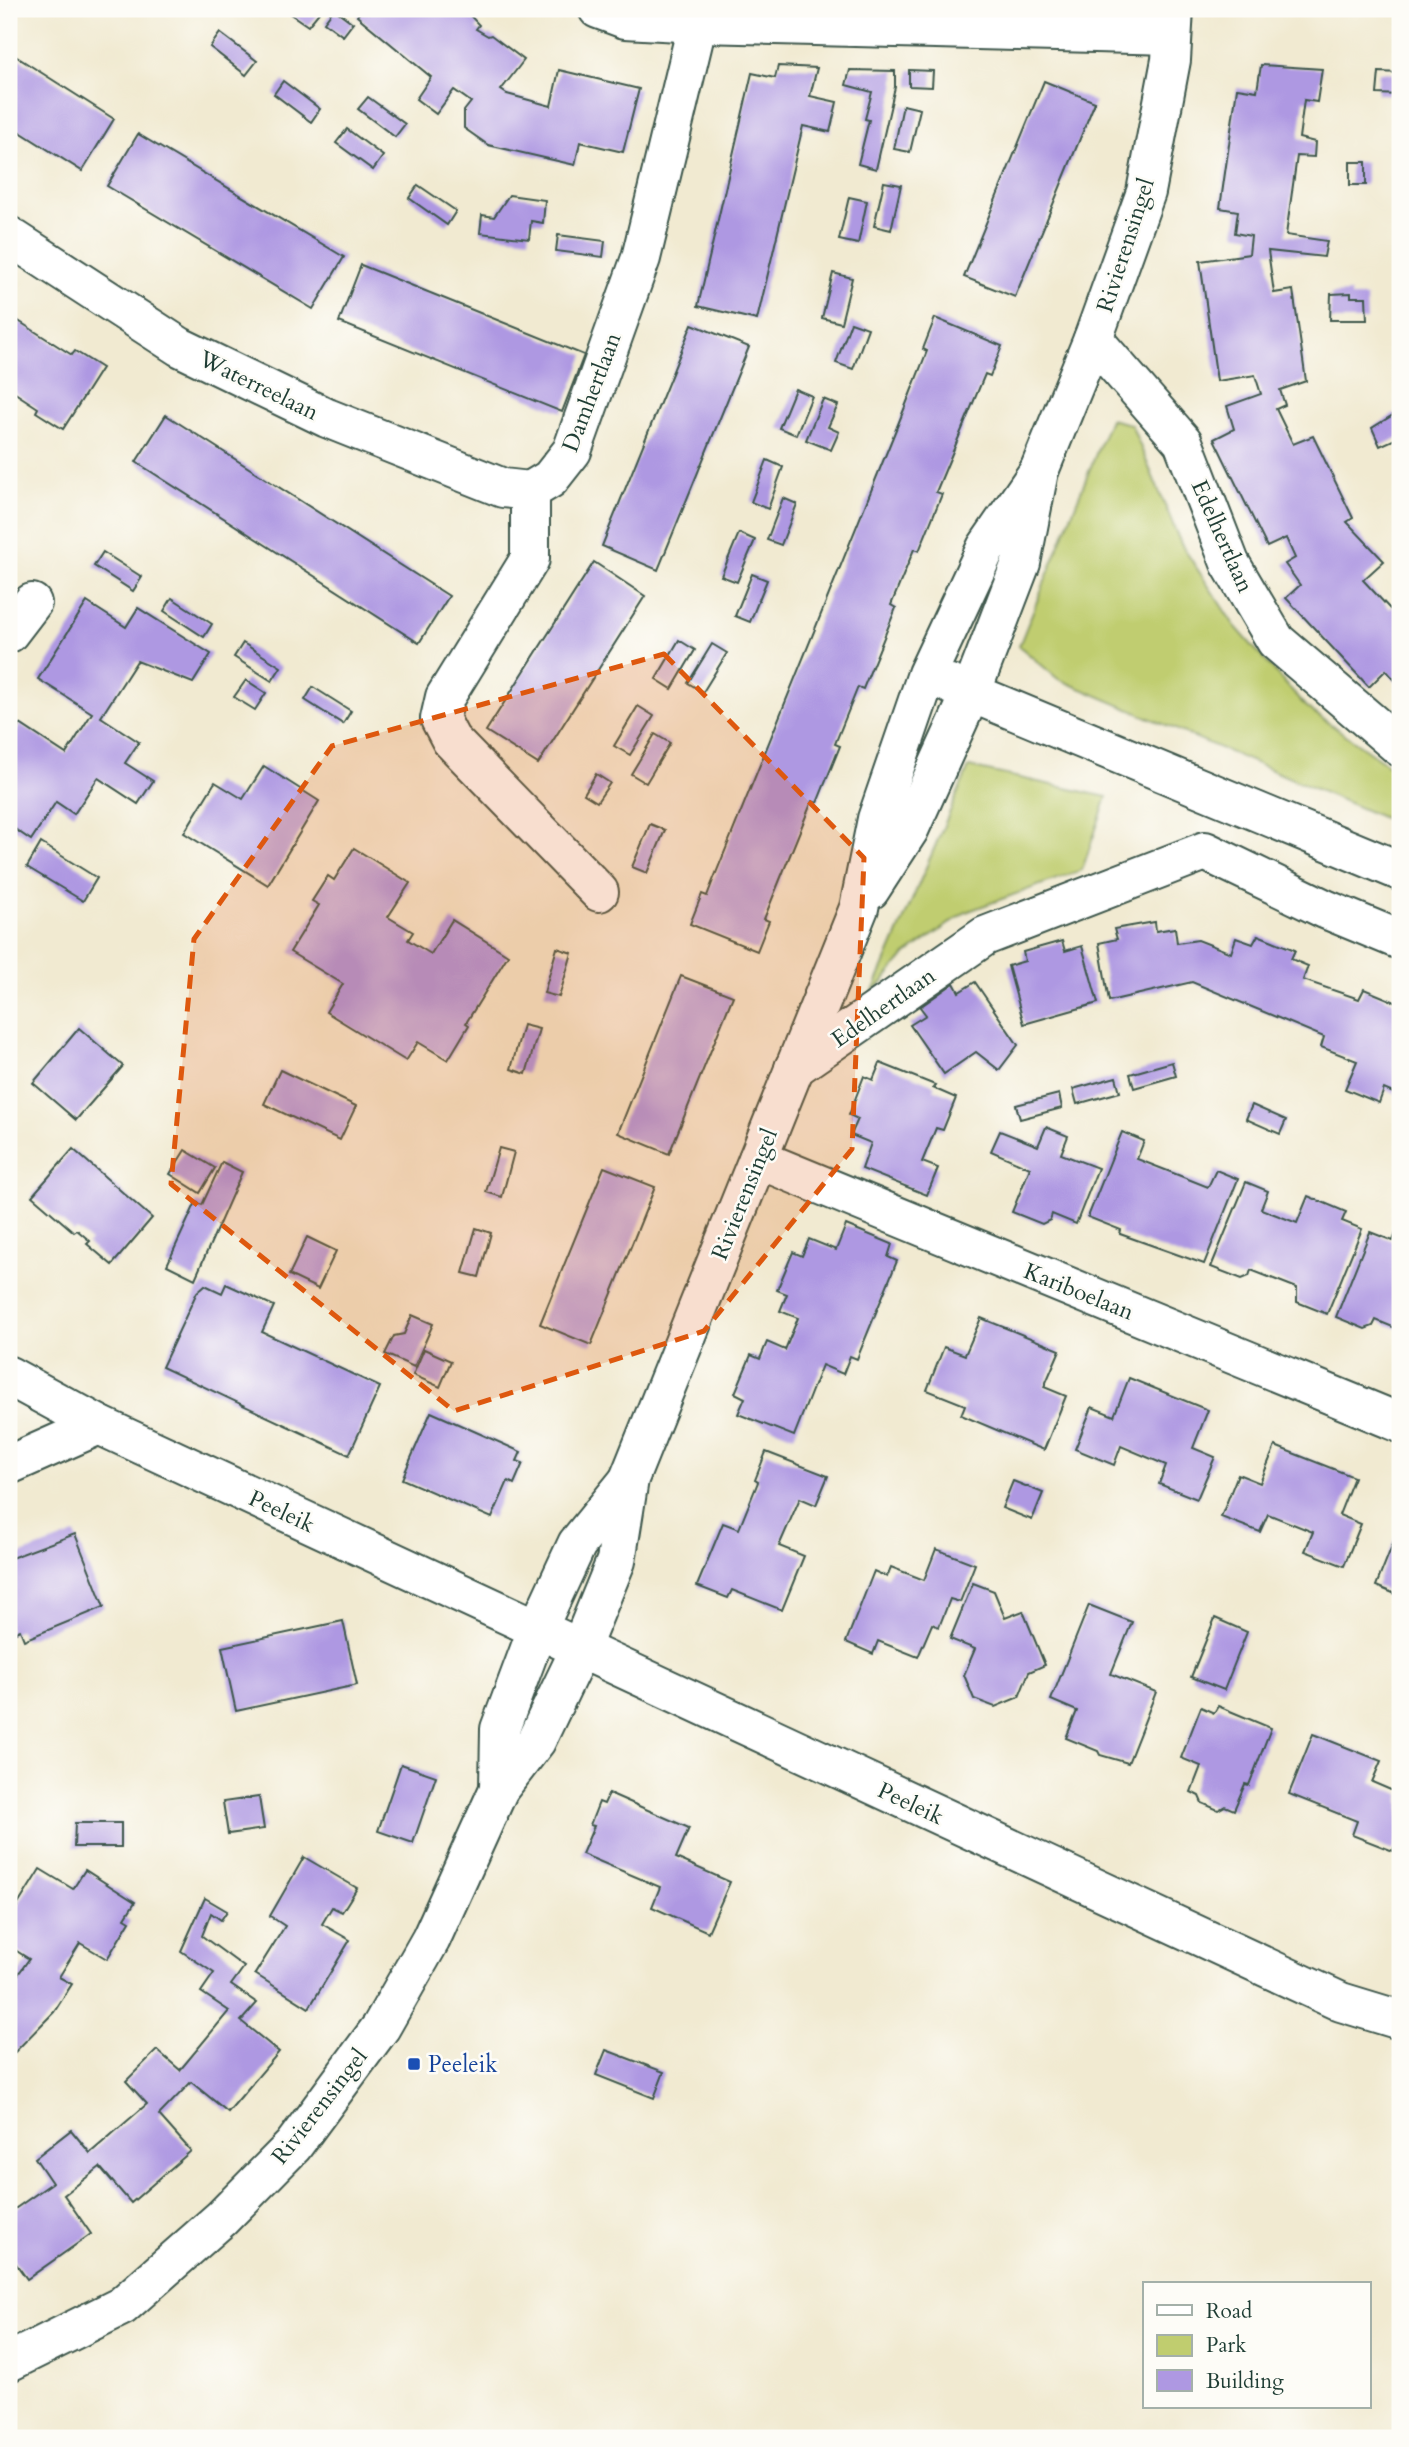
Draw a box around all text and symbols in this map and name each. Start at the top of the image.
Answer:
street label: Rivierensingel [1089,174,1162,316]
street label: Damhertlaan [554,328,628,456]
street label: Waterreelaan [193,343,324,428]
street label: Edelhertlaan [1184,475,1261,597]
street label: Edelhertlaan [825,960,941,1055]
street label: Rivierensingel [704,1124,785,1265]
street label: Kariboelaan [1019,1255,1138,1328]
street label: Peeleik [244,1483,320,1540]
street label: Peeleik [873,1775,949,1832]
street label: Rivierensingel [264,2042,375,2171]
place label: Peeleik [428,2049,498,2080]
marker: Peeleik [406,2056,422,2072]
legend [1143,2282,1370,2408]
text: Road [1206,2297,1252,2326]
text: Park [1206,2331,1247,2360]
text: Building [1206,2367,1284,2396]

